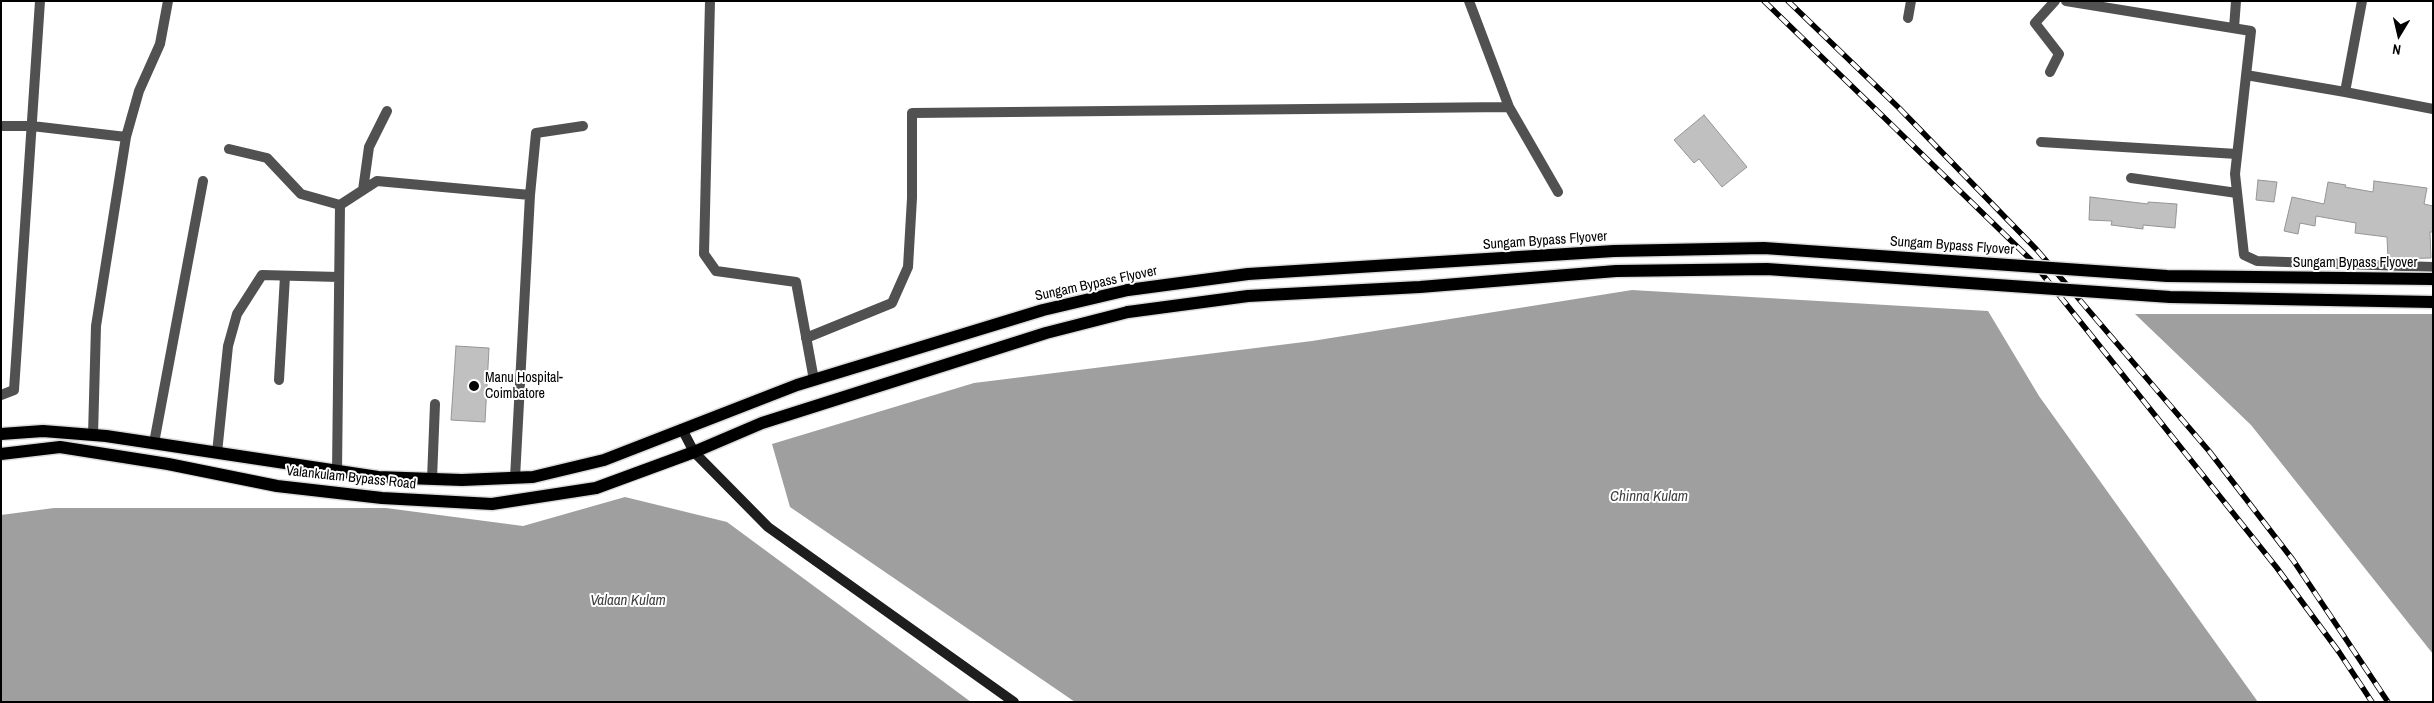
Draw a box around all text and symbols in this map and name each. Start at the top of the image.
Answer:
north arrow [2374,10,2424,60]
text: N [2391,40,2402,59]
street label: Sungam Bypass Flyover [1482,228,1608,254]
street label: Sungam Bypass Flyover [1889,233,2015,259]
street label: Sungam Bypass Flyover [2293,255,2417,271]
street label: Sungam Bypass Flyover [1033,263,1159,305]
place label: Manu Hospital- Coimbatore [485,370,563,402]
marker: Manu Hospital- Coimbatore [467,379,481,393]
street label: Valankulam Bypass Road [285,463,417,493]
water label: Chinna Kulam [1610,488,1688,506]
water label: Valaan Kulam [590,592,666,610]

